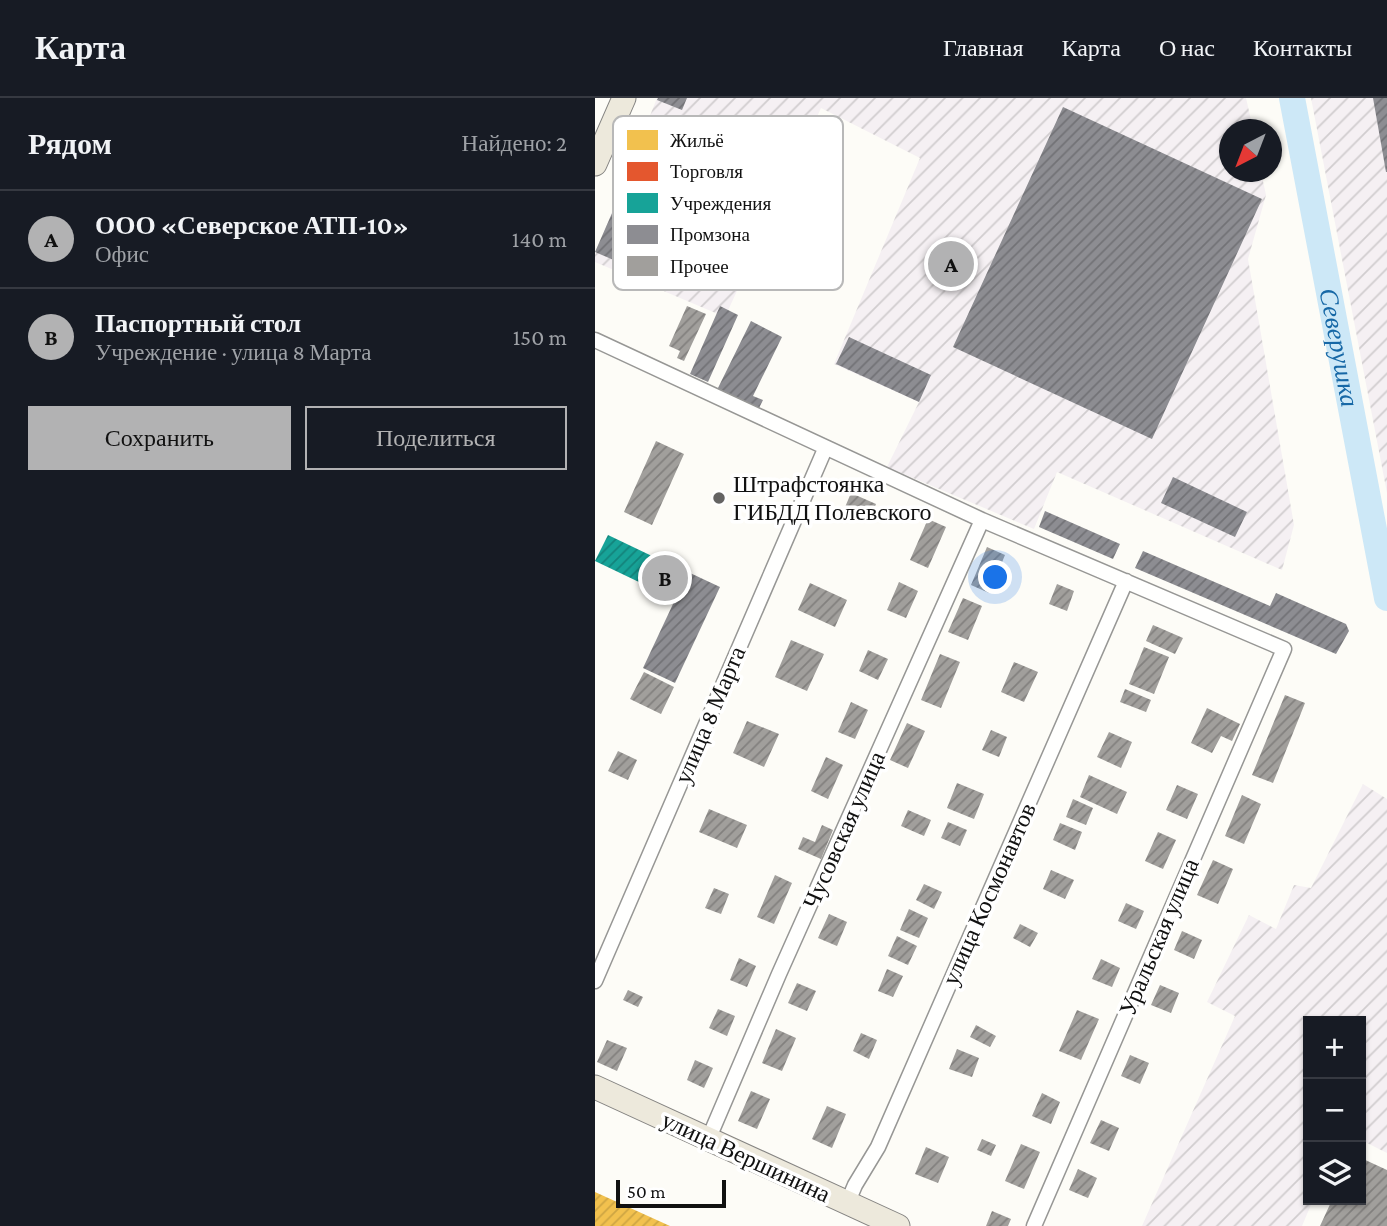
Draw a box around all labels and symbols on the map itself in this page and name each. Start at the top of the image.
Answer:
legend [613,116,843,290]
north arrow [1219,119,1282,182]
text: Жильё [670,130,724,151]
text: Торговля [670,161,743,182]
text: Учреждения [670,193,772,214]
text: Промзона [670,224,750,245]
pin: A [928,238,974,290]
text: Прочее [670,256,729,277]
water label: Северушка [1313,286,1364,409]
place label: Штрафстоянка ГИБДД Полевского [733,470,932,525]
marker: Штрафстоянка ГИБДД Полевского [711,490,727,506]
pin: B [642,552,688,604]
your location [978,560,1012,594]
street label: улица 8 Марта [669,642,751,787]
street label: Чусовская улица [797,747,890,912]
street label: улица Космонавтов [936,798,1041,989]
street label: Уральская улица [1113,854,1204,1019]
street label: улица Вершинина [658,1106,835,1208]
scale bar [616,1177,726,1209]

